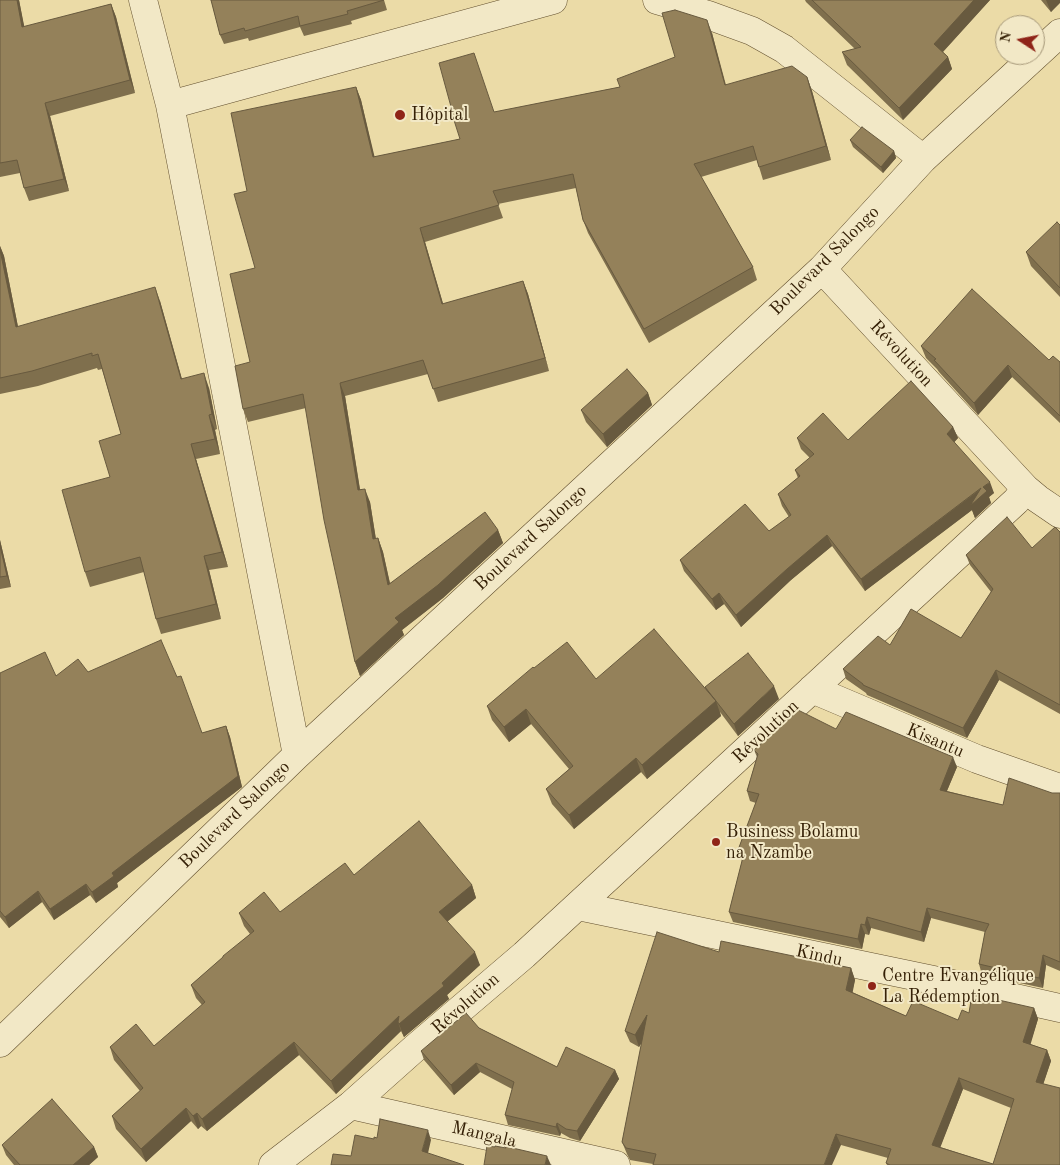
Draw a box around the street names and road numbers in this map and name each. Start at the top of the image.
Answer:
street label: Boulevard Salongo [766,202,884,320]
street label: Révolution [865,316,937,392]
street label: Boulevard Salongo [470,480,592,596]
street label: Révolution [728,696,804,768]
street label: Kisantu [903,719,967,763]
street label: Boulevard Salongo [175,757,295,873]
street label: Kindu [794,941,844,971]
street label: Révolution [428,969,504,1039]
street label: Mangala [449,1117,519,1153]

